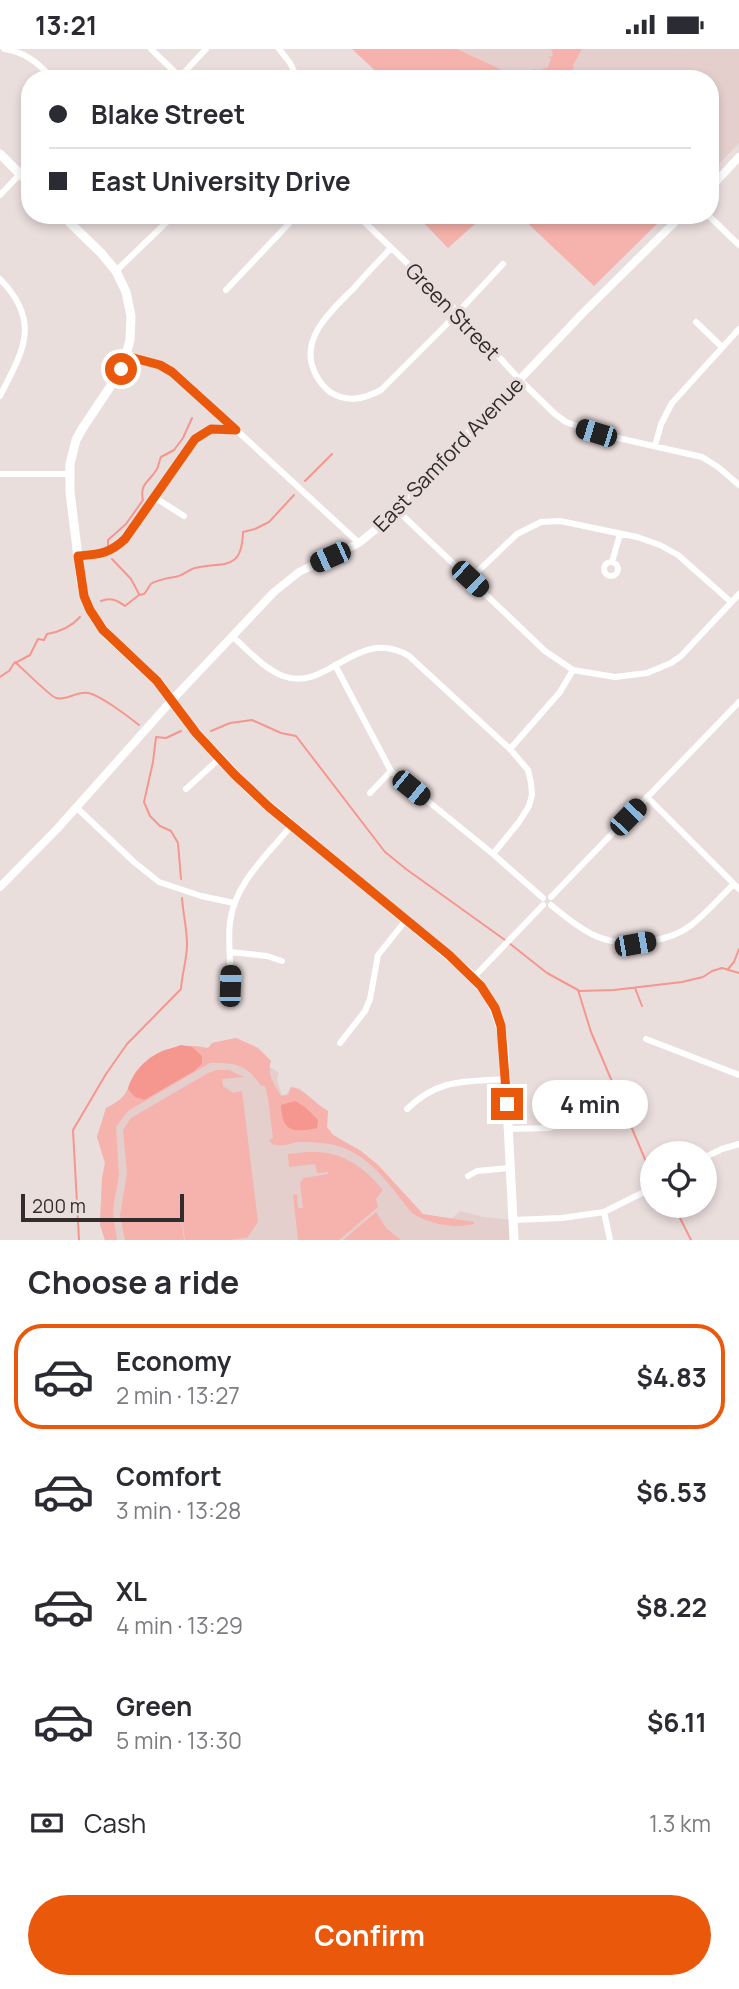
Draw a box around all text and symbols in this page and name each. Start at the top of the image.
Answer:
text: 13:21 [35,7,97,43]
text: Blake Street [91,96,245,132]
text: East University Drive [91,163,351,199]
street label: Green Street [400,256,506,366]
route start [105,353,137,385]
street label: East Samford Avenue [367,371,529,537]
car [573,417,620,449]
car [307,539,354,575]
car [448,557,493,601]
car [389,767,434,809]
car [606,795,651,839]
car [613,930,658,958]
car [219,965,242,1007]
callout: 4 min [532,1079,647,1129]
route end [491,1088,523,1120]
text: 4 min [560,1088,620,1120]
map controls [640,1141,717,1218]
button: locate [640,1141,717,1218]
scale bar [21,1191,184,1223]
text: 200 m [32,1193,86,1219]
text: Choose a ride [28,1260,239,1304]
text: Economy [116,1343,231,1379]
icon: car [32,1345,95,1408]
text: $4.83 [636,1359,707,1395]
text: 2 min · 13:27 [116,1379,240,1411]
text: Comfort [116,1458,222,1494]
icon: car [32,1460,95,1523]
text: $6.53 [636,1474,707,1510]
text: 3 min · 13:28 [116,1494,241,1526]
text: XL [116,1573,147,1609]
icon: car [32,1575,95,1638]
text: $8.22 [636,1589,707,1625]
text: 4 min · 13:29 [116,1609,243,1641]
text: Green [116,1688,192,1724]
icon: car [32,1690,95,1753]
text: $6.11 [647,1704,707,1740]
text: 5 min · 13:30 [116,1724,242,1756]
icon: cash [28,1804,66,1842]
text: Cash [84,1805,146,1841]
text: 1.3 km [649,1807,711,1839]
button: Confirm [28,1895,711,1975]

